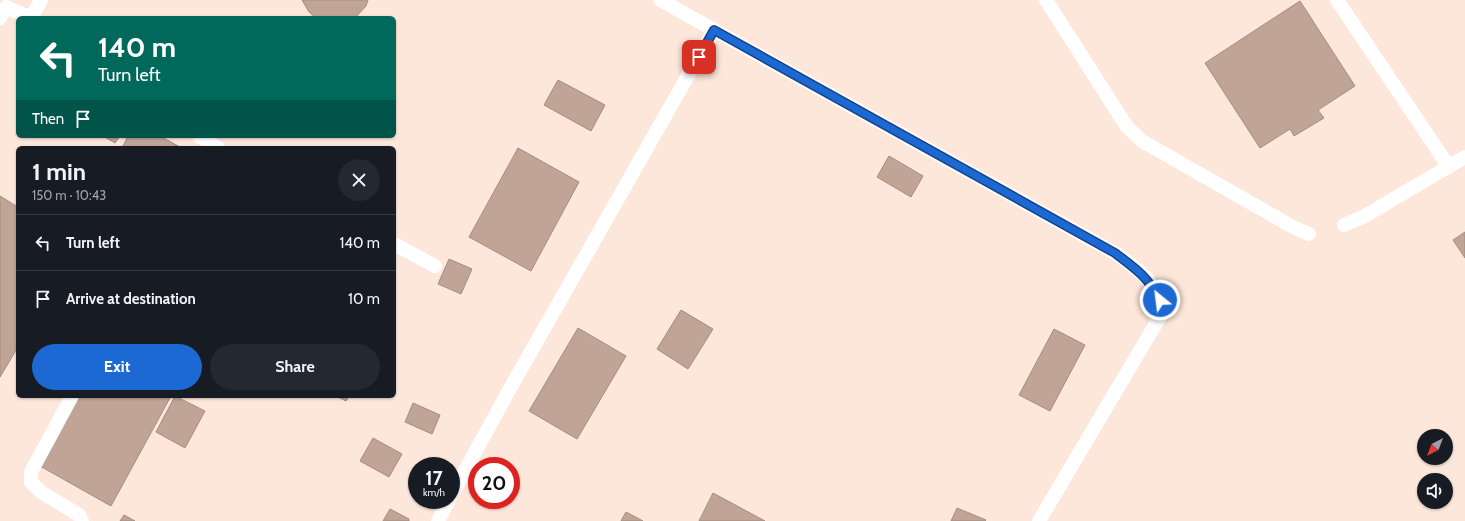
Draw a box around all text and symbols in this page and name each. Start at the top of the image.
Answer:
text: 140 m [98,30,176,64]
icon: left [32,32,84,84]
pin [682,40,716,74]
icon: arrive [688,46,710,68]
text: Turn left [98,64,161,86]
icon: arrive [72,108,94,130]
text: Then [32,110,64,128]
text: 1 min [32,157,86,186]
button: close [338,159,380,201]
text: 150 m · 10:43 [32,187,106,203]
icon: left [32,232,54,254]
text: Turn left [66,234,120,252]
text: 140 m [339,234,380,252]
position arrow [1139,279,1181,321]
icon: arrive [32,288,54,310]
text: Arrive at destination [66,290,196,308]
text: 10 m [348,290,380,308]
button: Exit [32,344,202,390]
button: Share [210,344,380,390]
north arrow [1417,429,1453,465]
map controls [1417,429,1453,509]
speed limit sign: 20 [468,457,520,509]
text: 17 [425,466,443,490]
button: sound [1417,473,1453,509]
text: km/h [423,486,445,499]

